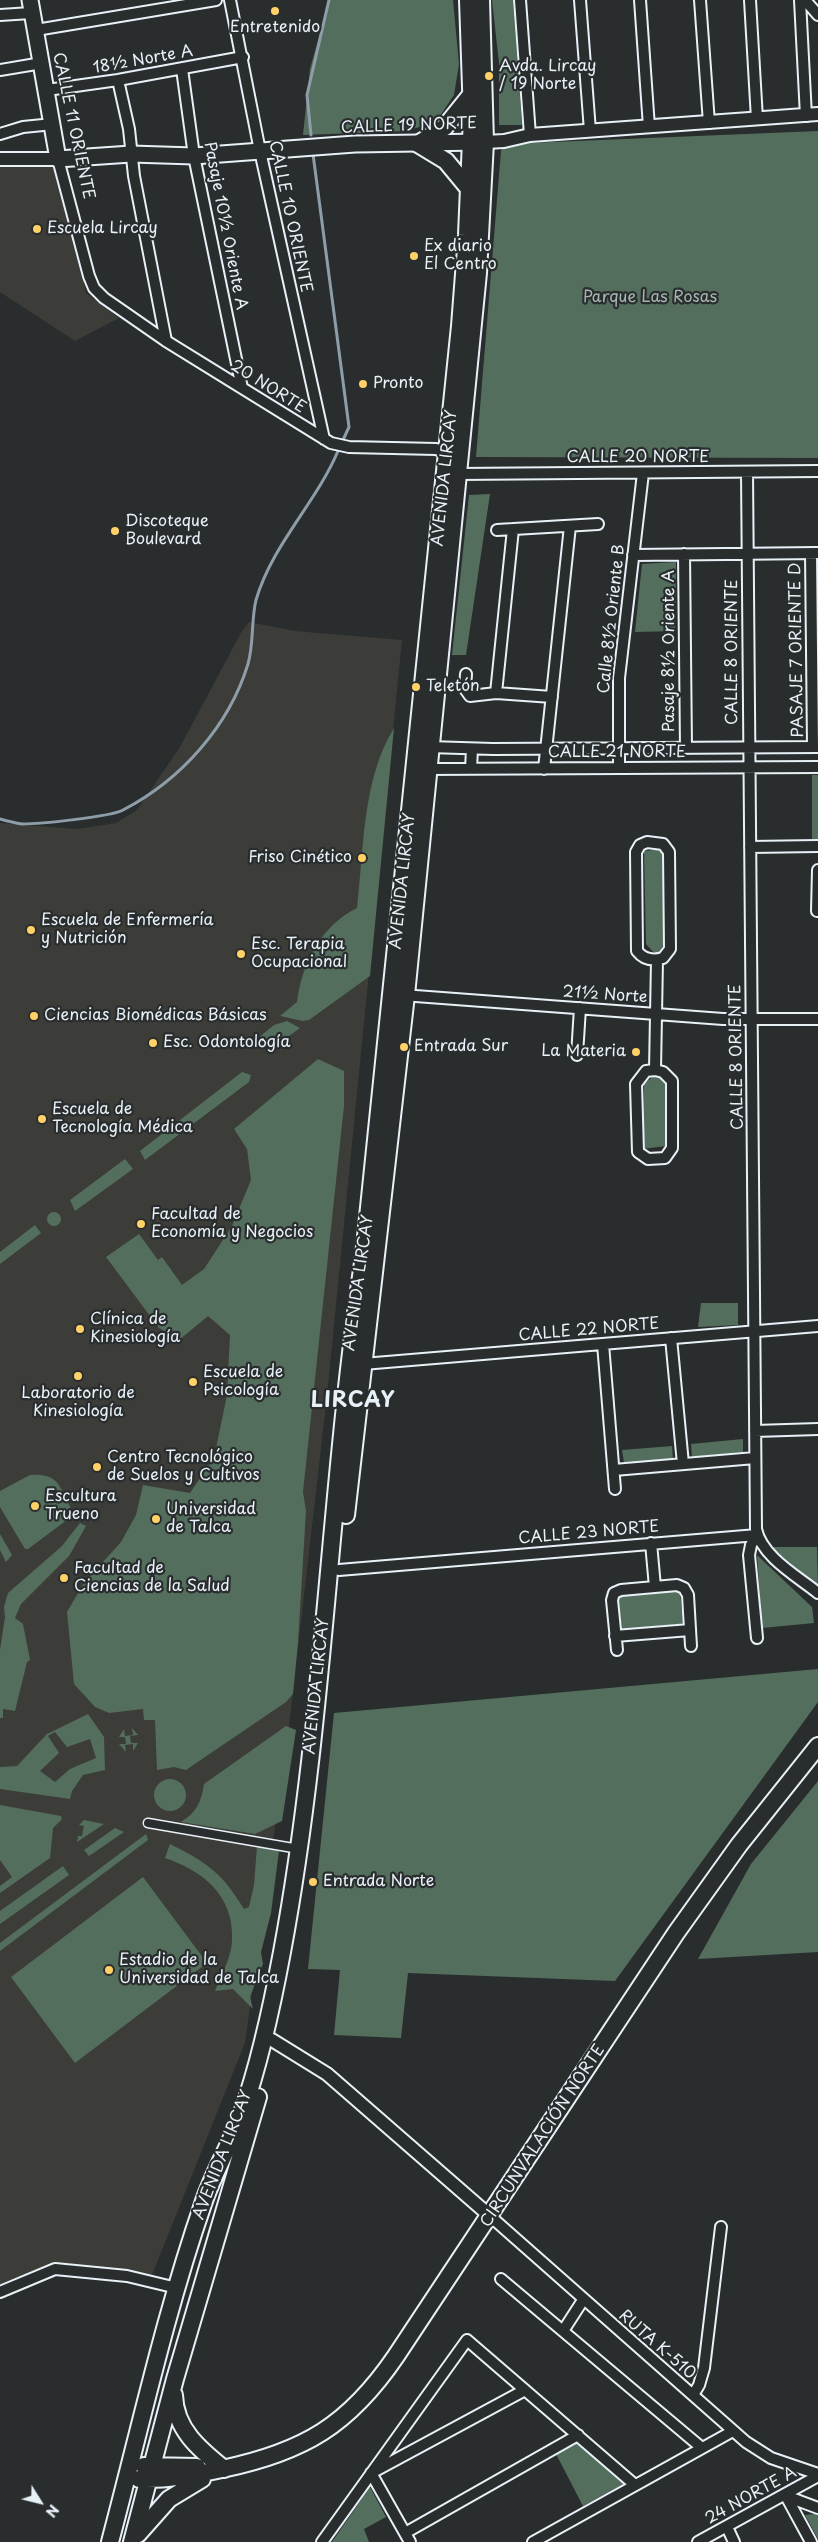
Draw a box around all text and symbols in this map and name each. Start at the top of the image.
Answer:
marker: Entretenido [269,5,281,17]
place label: Entretenido [230,18,320,38]
street label: 18½ Norte A [92,42,194,78]
street label: CALLE 11 ORIENTE [48,51,98,201]
place label: Avda. Lircay / 19 Norte [499,57,597,95]
marker: Avda. Lircay / 19 Norte [483,70,495,82]
street label: CALLE 19 NORTE [340,114,478,138]
street label: CALLE 10 ORIENTE [264,139,316,295]
street label: Pasaje 10½ Oriente A [199,140,251,312]
place label: Escuela Lircay [47,219,158,239]
marker: Escuela Lircay [31,223,43,235]
place label: Ex diario El Centro [424,237,497,275]
marker: Ex diario El Centro [408,250,420,262]
park label: Parque Las Rosas [583,288,717,308]
street label: 20 NORTE [227,356,309,418]
place label: Pronto [373,374,423,394]
marker: Pronto [357,378,369,390]
street label: AVENIDA LIRCAY [428,409,462,547]
street label: CALLE 20 NORTE [567,448,709,468]
place label: Discoteque Boulevard [125,512,209,550]
marker: Discoteque Boulevard [109,525,121,537]
street label: Calle 8½ Oriente B [595,544,629,694]
street label: PASAJE 7 ORIENTE D [786,562,808,738]
street label: Pasaje 8½ Oriente A [660,570,680,732]
street label: CALLE 8 ORIENTE [723,579,743,725]
place label: Teletón [426,677,480,697]
marker: Teletón [410,681,422,693]
street label: CALLE 21 NORTE [548,743,686,763]
street label: AVENIDA LIRCAY [386,812,420,950]
place label: Friso Cinético [248,848,352,868]
marker: Friso Cinético [356,852,368,864]
place label: Escuela de Enfermería y Nutrición [41,911,214,949]
marker: Escuela de Enfermería y Nutrición [25,924,37,936]
place label: Esc. Terapia Ocupacional [251,935,347,973]
marker: Esc. Terapia Ocupacional [235,948,247,960]
street label: 21½ Norte [562,982,648,1008]
street label: CALLE 8 ORIENTE [726,984,748,1130]
place label: Ciencias Biomédicas Básicas [44,1006,267,1026]
marker: Ciencias Biomédicas Básicas [28,1010,40,1022]
place label: Esc. Odontología [163,1033,290,1053]
marker: Esc. Odontología [147,1037,159,1049]
place label: Entrada Sur [414,1037,508,1057]
marker: Entrada Sur [398,1041,410,1053]
place label: La Materia [541,1042,626,1062]
marker: La Materia [630,1046,642,1058]
place label: Escuela de Tecnología Médica [52,1100,193,1138]
marker: Escuela de Tecnología Médica [36,1113,48,1125]
place label: Facultad de Economía y Negocios [151,1205,313,1243]
street label: AVENIDA LIRCAY [340,1214,378,1352]
marker: Facultad de Economía y Negocios [135,1218,147,1230]
place label: Clínica de Kinesiología [90,1310,180,1348]
street label: CALLE 22 NORTE [518,1314,660,1346]
marker: Clínica de Kinesiología [74,1323,86,1335]
place label: Escuela de Psicología [203,1363,283,1401]
marker: Laboratorio de Kinesiología [72,1370,84,1382]
marker: Escuela de Psicología [187,1376,199,1388]
place label: Laboratorio de Kinesiología [21,1384,135,1422]
district label: LIRCAY [311,1388,395,1414]
place label: Centro Tecnológico de Suelos y Cultivos [107,1448,260,1486]
marker: Centro Tecnológico de Suelos y Cultivos [91,1461,103,1473]
place label: Escultura Trueno [45,1487,116,1525]
marker: Escultura Trueno [29,1500,41,1512]
place label: Universidad de Talca [166,1500,256,1538]
marker: Universidad de Talca [150,1513,162,1525]
street label: CALLE 23 NORTE [518,1517,660,1549]
place label: Facultad de Ciencias de la Salud [74,1559,230,1597]
marker: Facultad de Ciencias de la Salud [58,1572,70,1584]
street label: AVENIDA LIRCAY [300,1617,334,1755]
place label: Entrada Norte [323,1872,434,1892]
marker: Entrada Norte [307,1876,319,1888]
place label: Estadio de la Universidad de Talca [119,1951,279,1989]
marker: Estadio de la Universidad de Talca [103,1964,115,1976]
street label: CIRCUNVALACIÓN NORTE [477,2041,609,2231]
street label: AVENIDA LIRCAY [189,2088,257,2222]
street label: RUTA K-510 [615,2306,699,2384]
street label: 24 NORTE A [702,2463,800,2529]
north arrow [15,2477,65,2527]
text: N [41,2500,64,2522]

